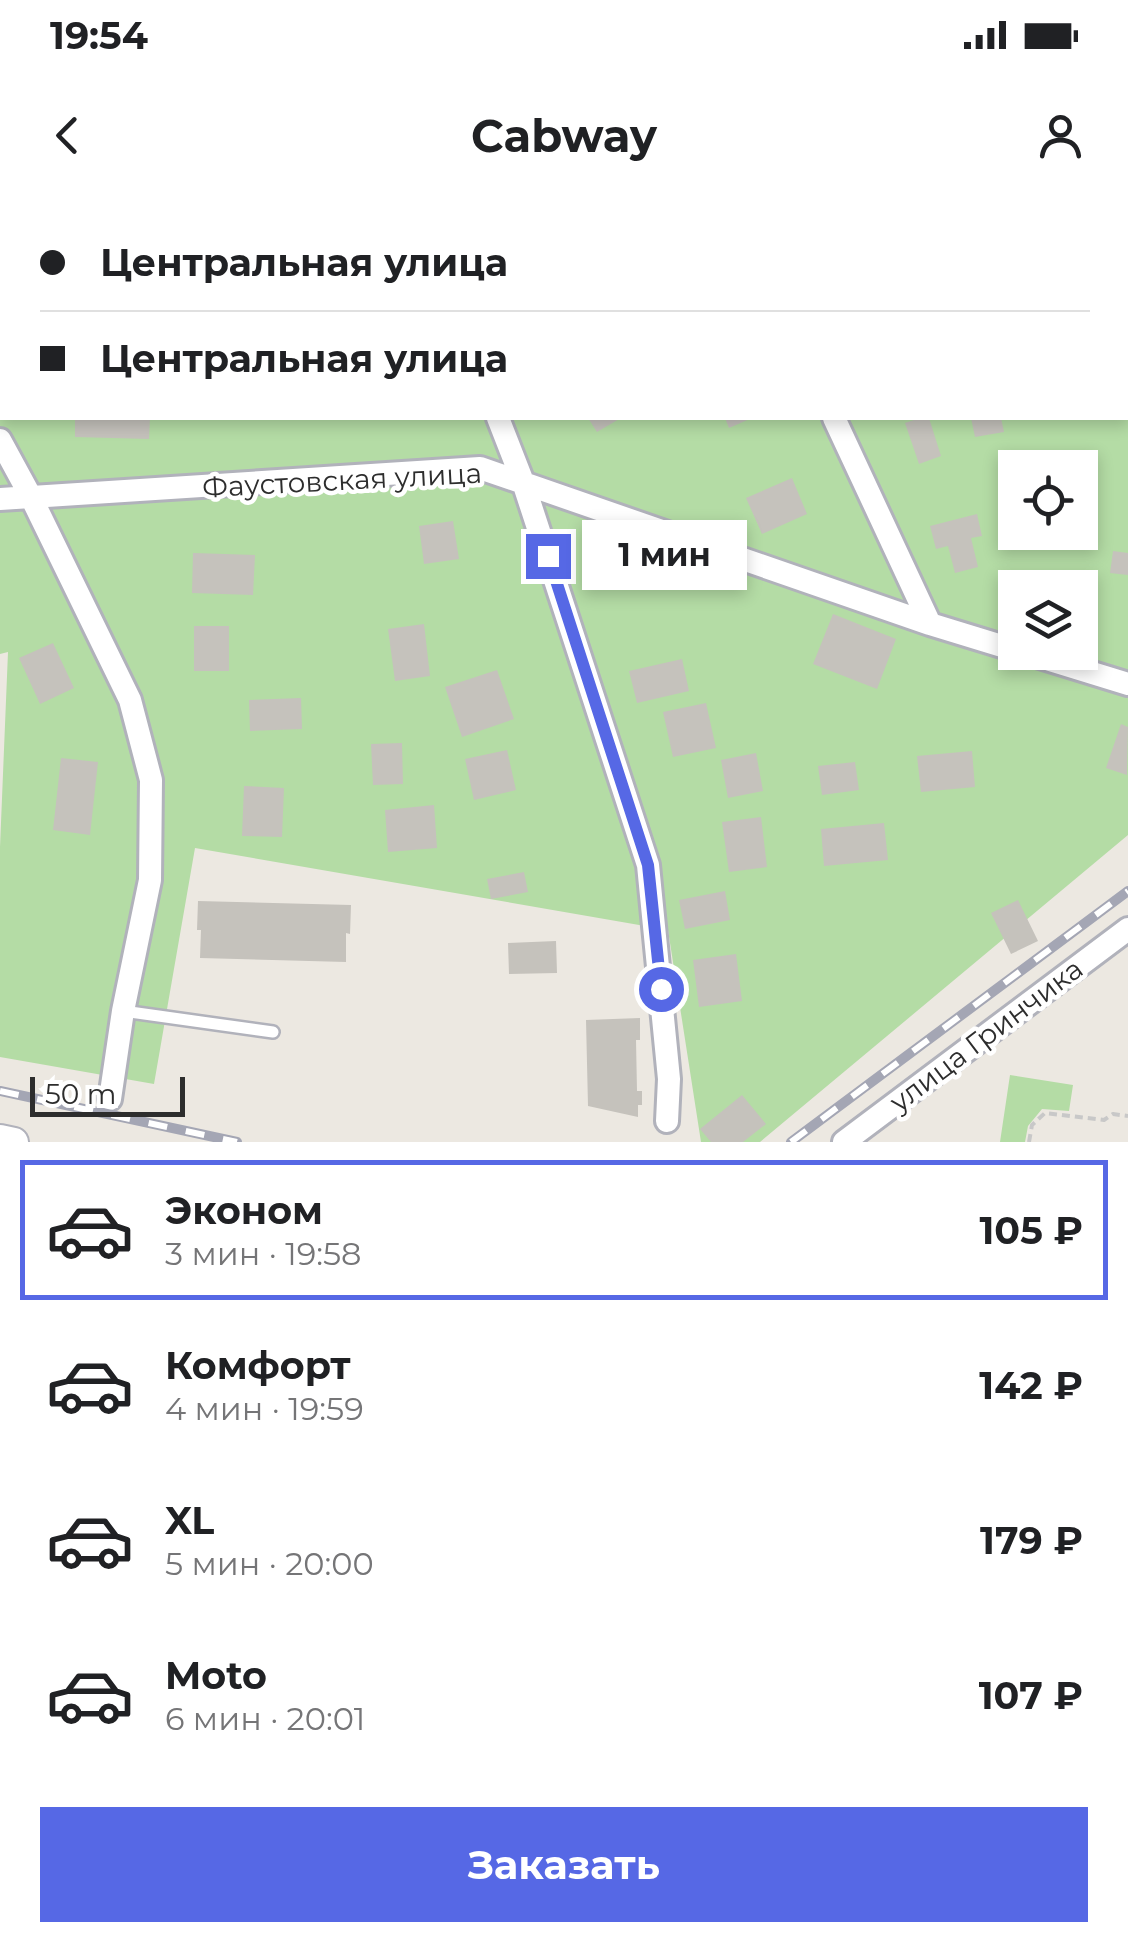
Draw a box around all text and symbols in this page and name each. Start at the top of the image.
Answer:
text: 19:54 [50,12,148,59]
icon: back [40,108,95,163]
text: Cabway [471,108,657,163]
icon: person [1033,108,1088,163]
text: Центральная улица [100,239,508,286]
text: Центральная улица [100,335,508,382]
map controls [998,450,1098,670]
button: locate [998,450,1098,550]
street label: Фаустовская улица [201,456,483,504]
callout: 1 мин [583,521,748,591]
route end [526,534,571,579]
text: 1 мин [618,535,711,574]
button: layers [998,570,1098,670]
street label: улица Гринчика [882,951,1089,1119]
route start [639,967,684,1012]
scale bar [30,1072,185,1116]
text: 50 m [45,1077,116,1111]
icon: car [45,1185,135,1275]
text: Эконом [165,1187,323,1234]
text: 105 ₽ [979,1207,1083,1254]
text: 3 мин · 19:58 [165,1234,362,1273]
icon: car [45,1340,135,1430]
text: Комфорт [165,1342,351,1389]
text: 142 ₽ [979,1362,1083,1409]
text: 4 мин · 19:59 [165,1389,364,1428]
icon: car [45,1495,135,1585]
text: XL [165,1497,214,1544]
text: 179 ₽ [980,1517,1083,1564]
text: 5 мин · 20:00 [165,1544,374,1583]
icon: car [45,1650,135,1740]
text: Moto [165,1652,267,1699]
text: 107 ₽ [979,1672,1083,1719]
text: 6 мин · 20:01 [165,1699,365,1738]
button: Заказать [40,1807,1088,1922]

